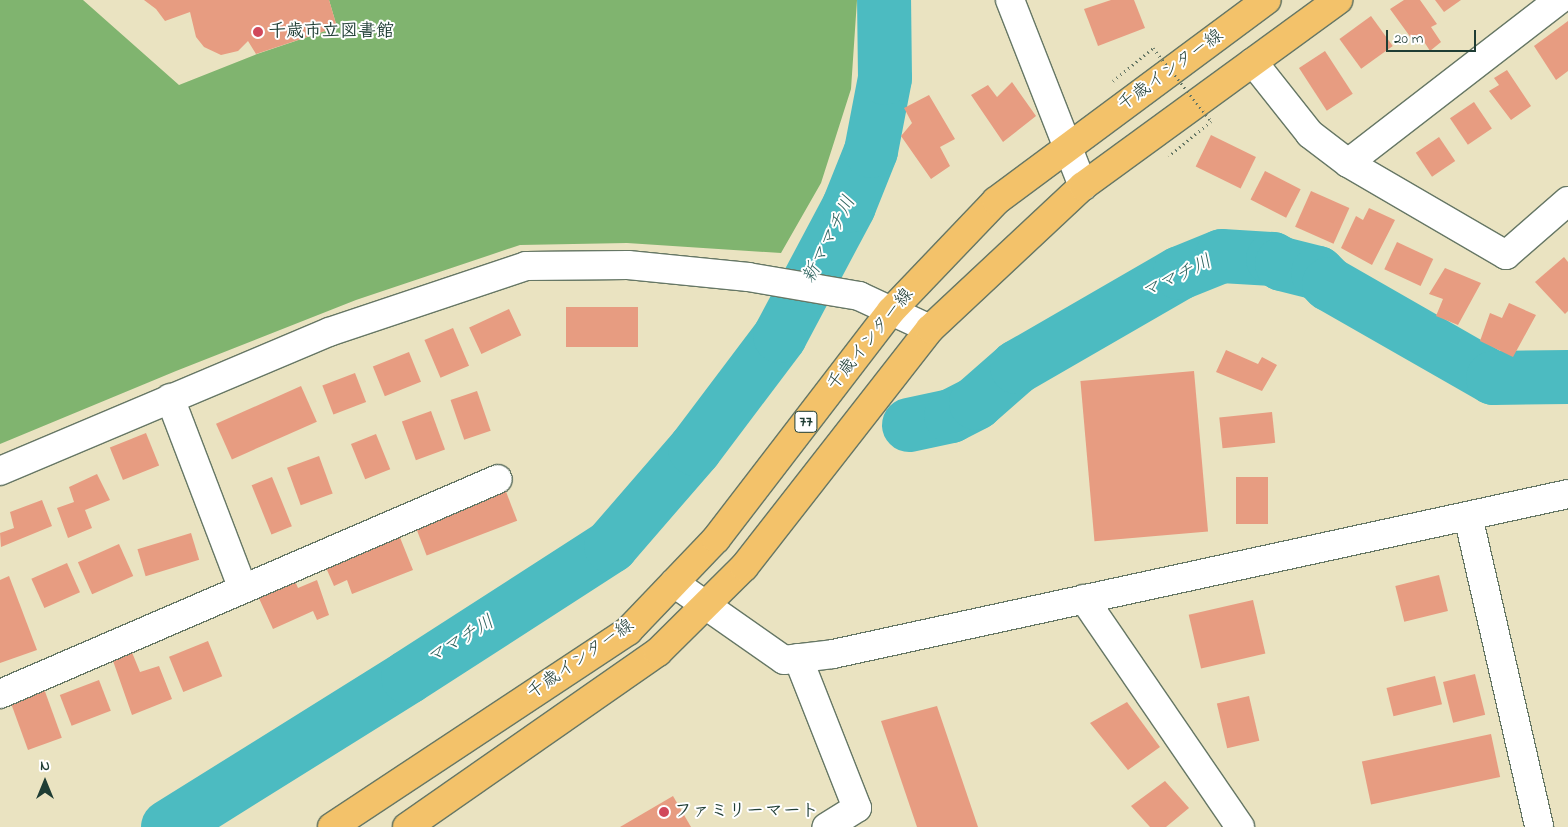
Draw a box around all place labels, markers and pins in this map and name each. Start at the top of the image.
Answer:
place label: 千歳市立図書館 [268,21,394,43]
marker: 千歳市立図書館 [252,26,264,38]
place label: ファミリーマート [674,801,818,823]
marker: ファミリーマート [658,806,670,818]

